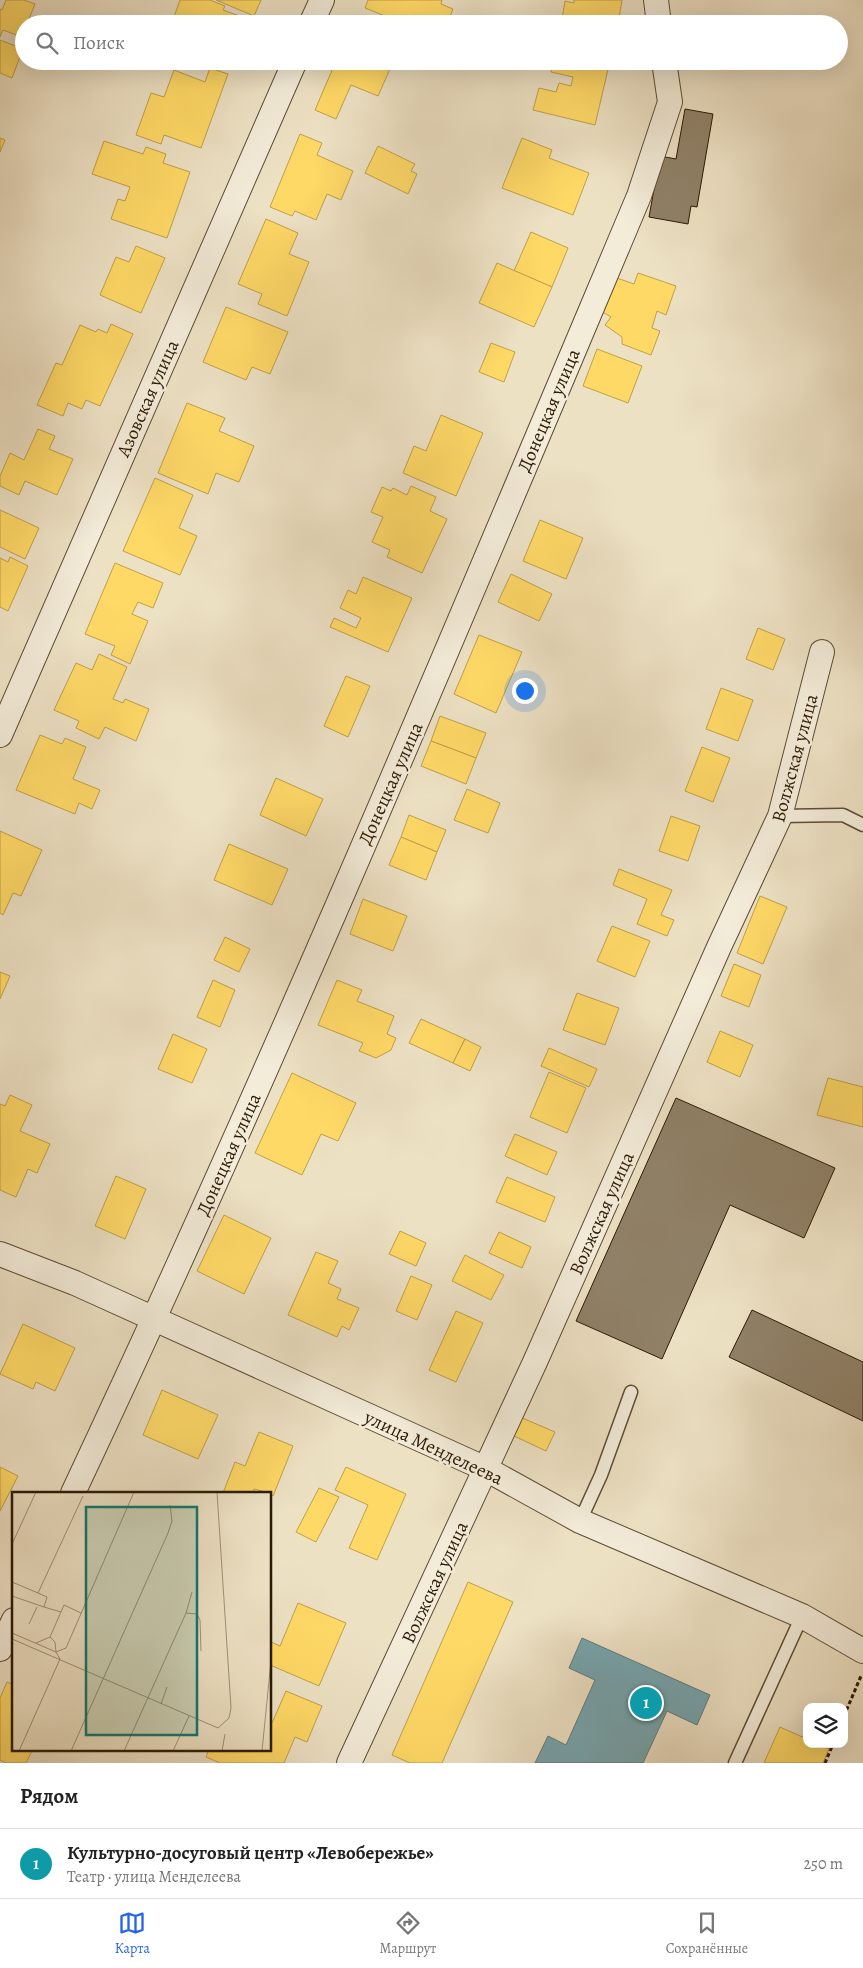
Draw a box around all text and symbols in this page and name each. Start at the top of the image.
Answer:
search box [15,15,848,70]
icon: search [33,29,61,57]
text: Поиск [73,30,125,56]
street label: Азовская улица [110,335,185,462]
street label: Донецкая улица [511,344,587,476]
your location [512,678,538,704]
street label: Волжская улица [765,691,825,825]
street label: Донецкая улица [352,718,430,849]
street label: Донецкая улица [190,1089,268,1220]
street label: Волжская улица [563,1148,641,1279]
street label: улица Менделеева [359,1404,507,1492]
inset map [12,1492,271,1750]
street label: Волжская улица [395,1517,475,1648]
pin: 1 [630,1684,662,1722]
map controls [803,1703,848,1748]
button: layers [803,1703,848,1748]
text: Рядом [20,1782,78,1810]
text: Культурно-досуговый центр «Левобережье» [67,1840,434,1866]
text: 1 [33,1853,39,1875]
text: 250 m [804,1853,843,1875]
text: Театр · улица Менделеева [67,1866,241,1888]
tab: Карта [115,1909,150,1958]
tab: Маршрут [380,1909,436,1958]
tab: Сохранённые [666,1909,748,1958]

